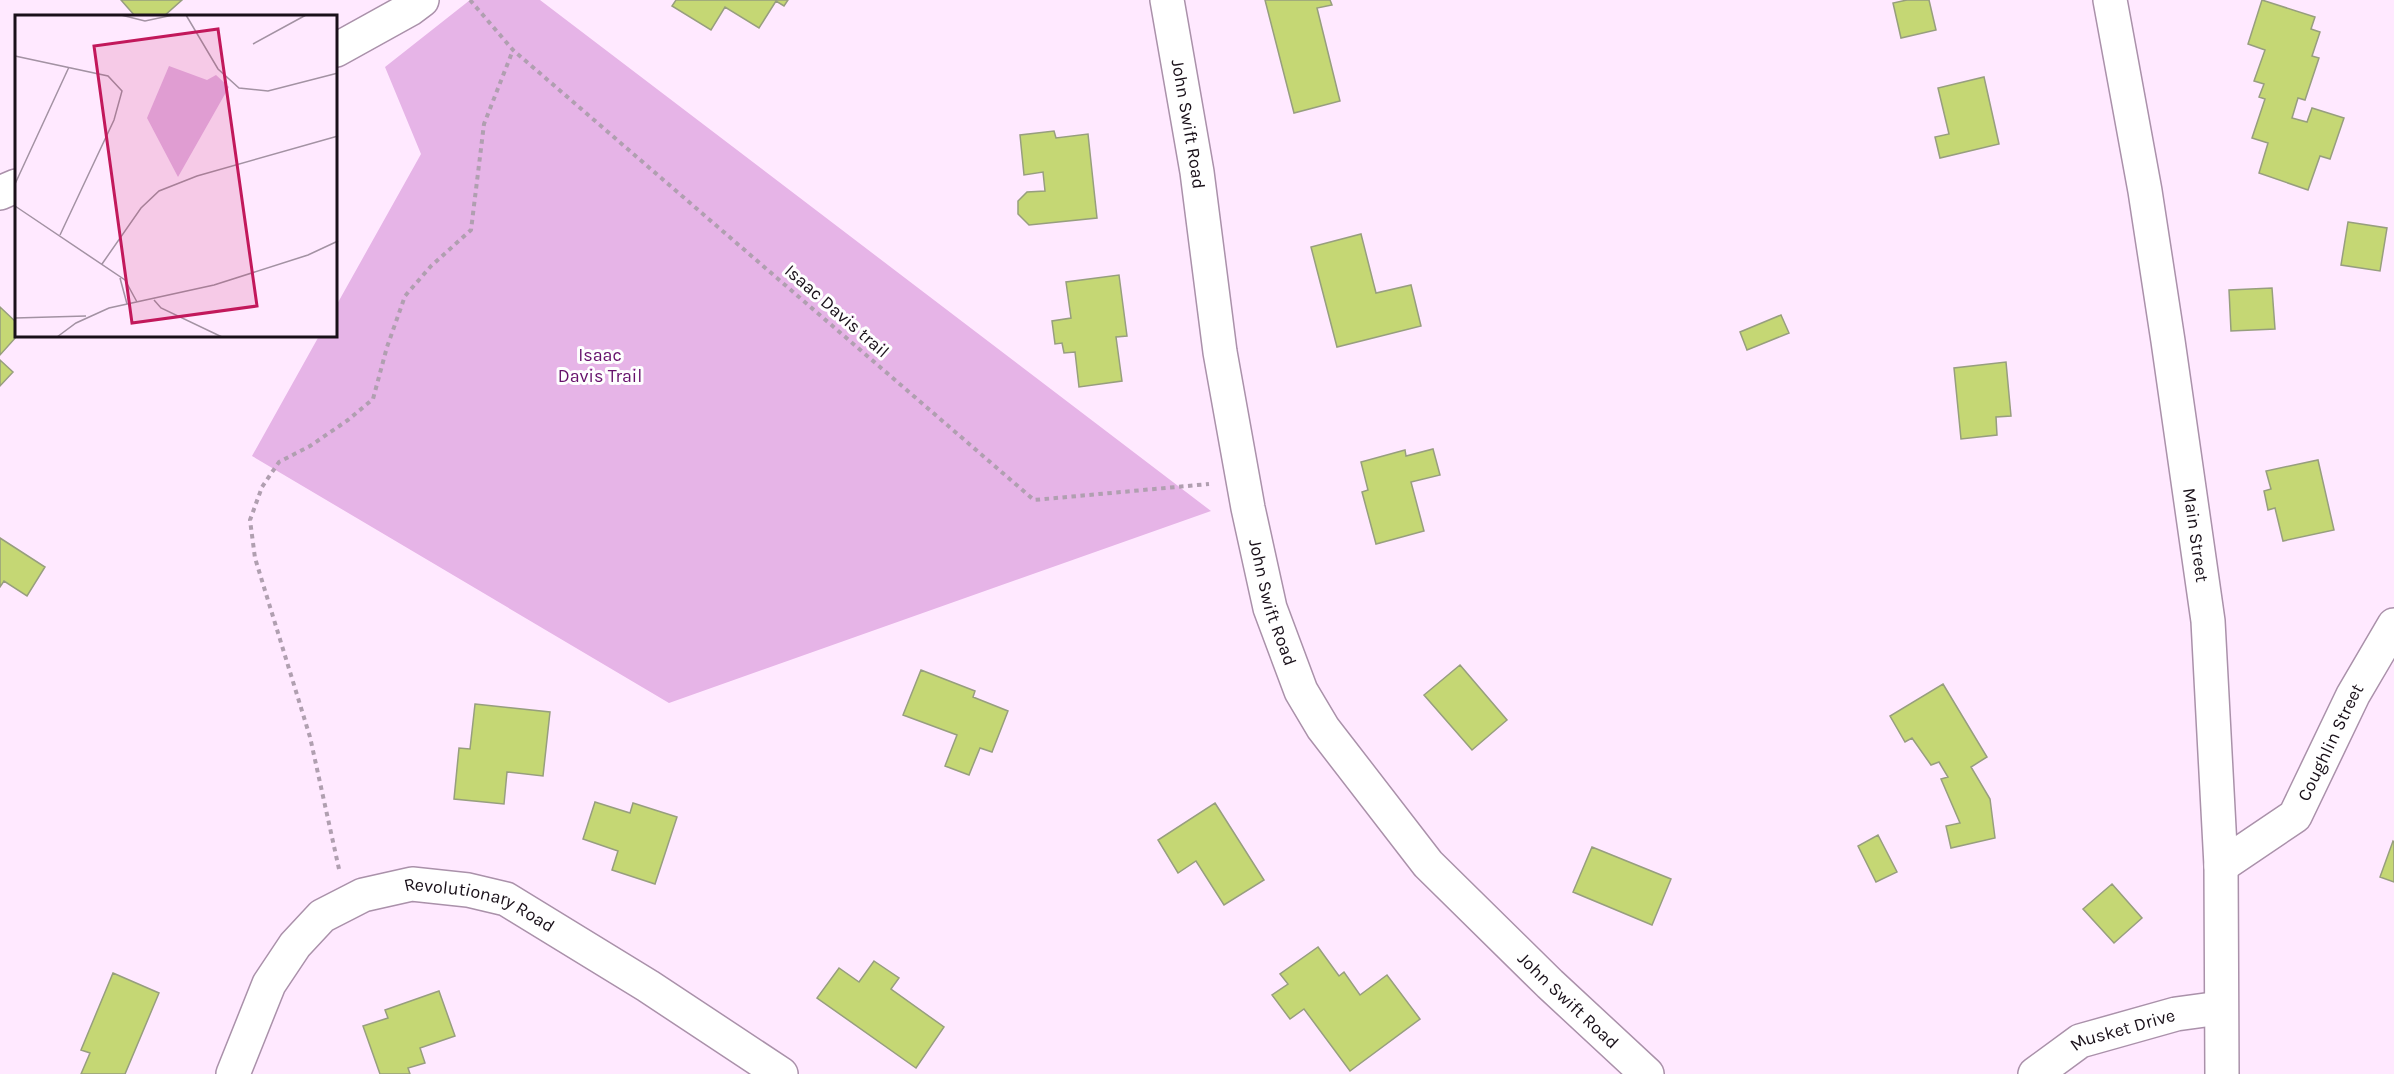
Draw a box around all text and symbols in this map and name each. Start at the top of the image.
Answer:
inset map [15,15,338,338]
street label: John Swift Road [1167,58,1210,190]
street label: Isaac Davis trail [780,260,894,362]
park label: Isaac Davis Trail [558,344,642,387]
street label: Main Street [2178,486,2213,584]
street label: John Swift Road [1244,537,1302,669]
street label: Coughlin Street [2293,679,2368,805]
street label: Revolutionary Road [402,873,559,937]
street label: John Swift Road [1513,947,1623,1053]
street label: Musket Drive [2066,1004,2178,1056]

